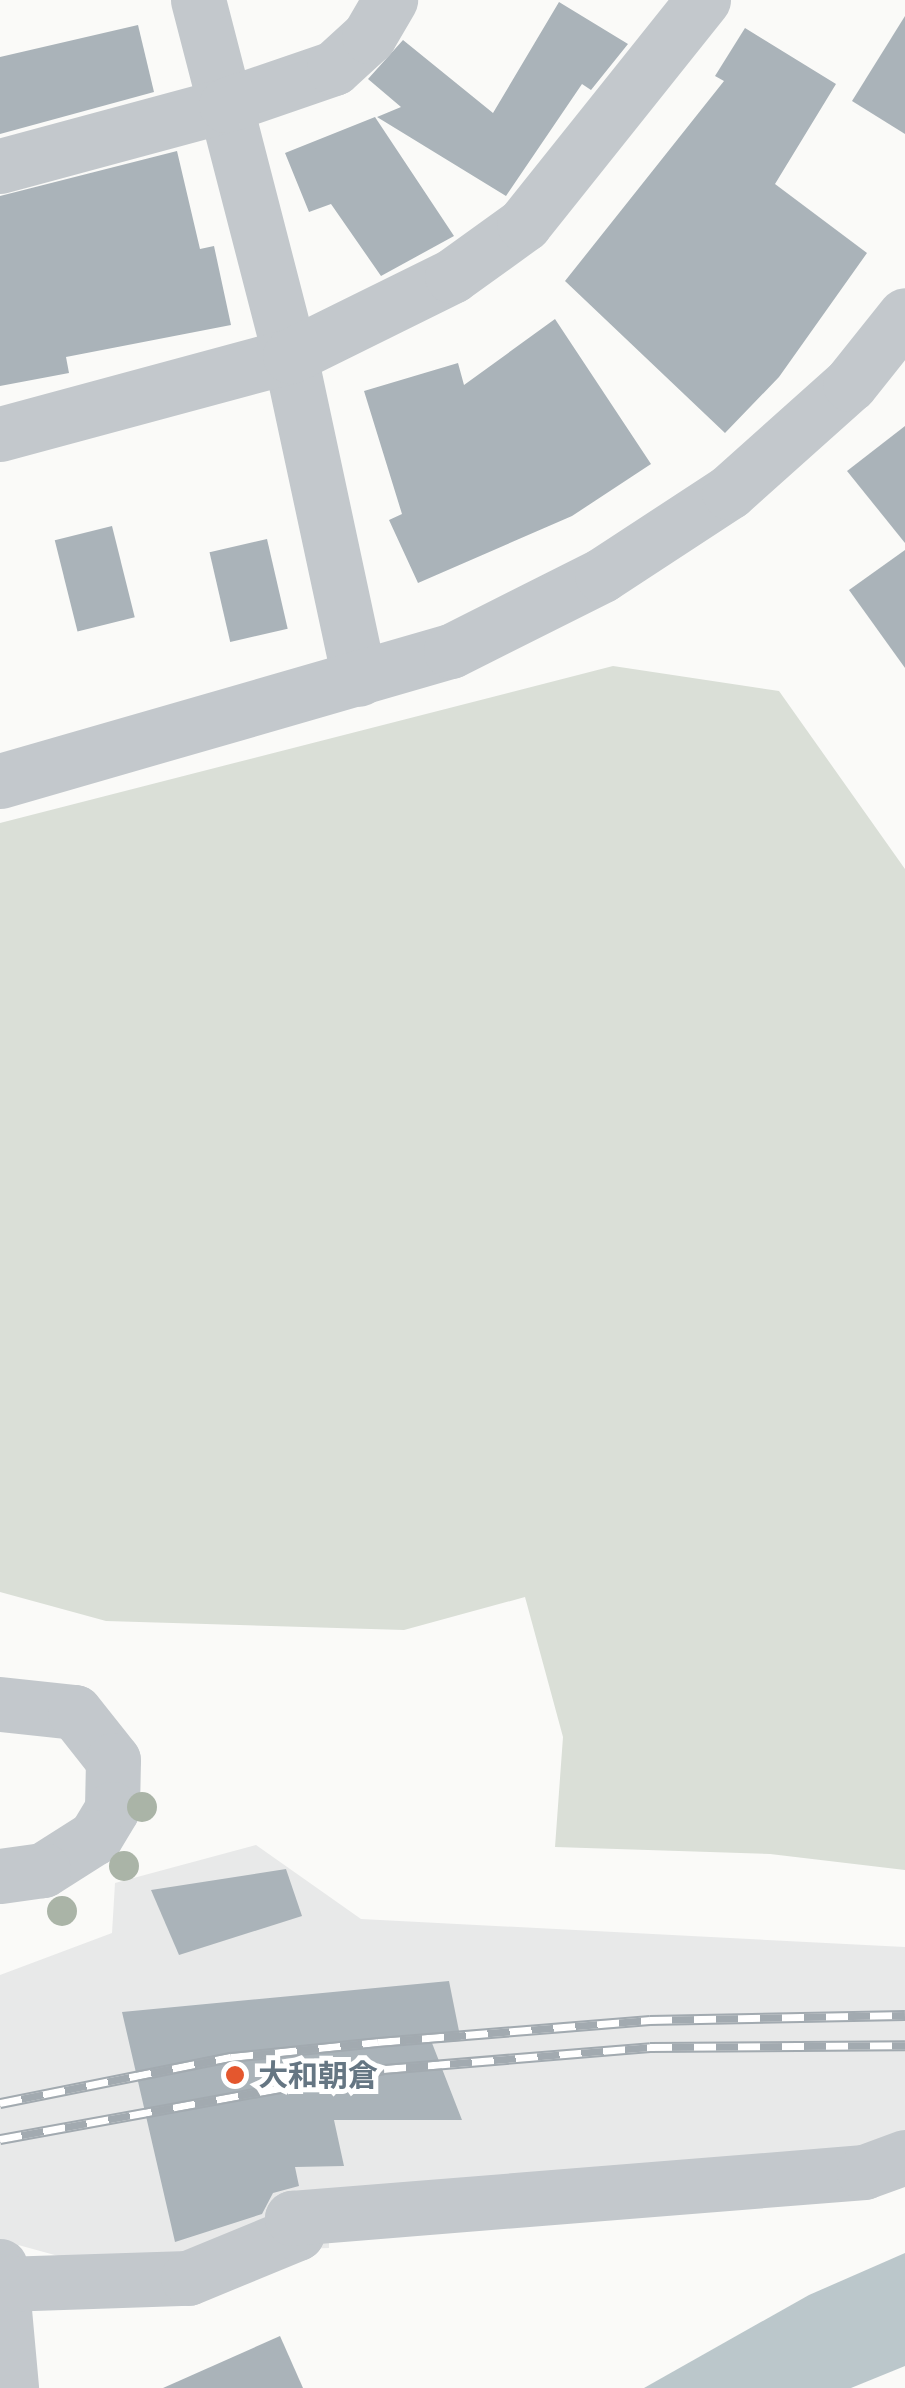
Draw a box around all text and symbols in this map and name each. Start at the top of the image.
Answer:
place label: 大和朝倉 [258,2057,378,2093]
marker: 大和朝倉 [222,2062,248,2088]

